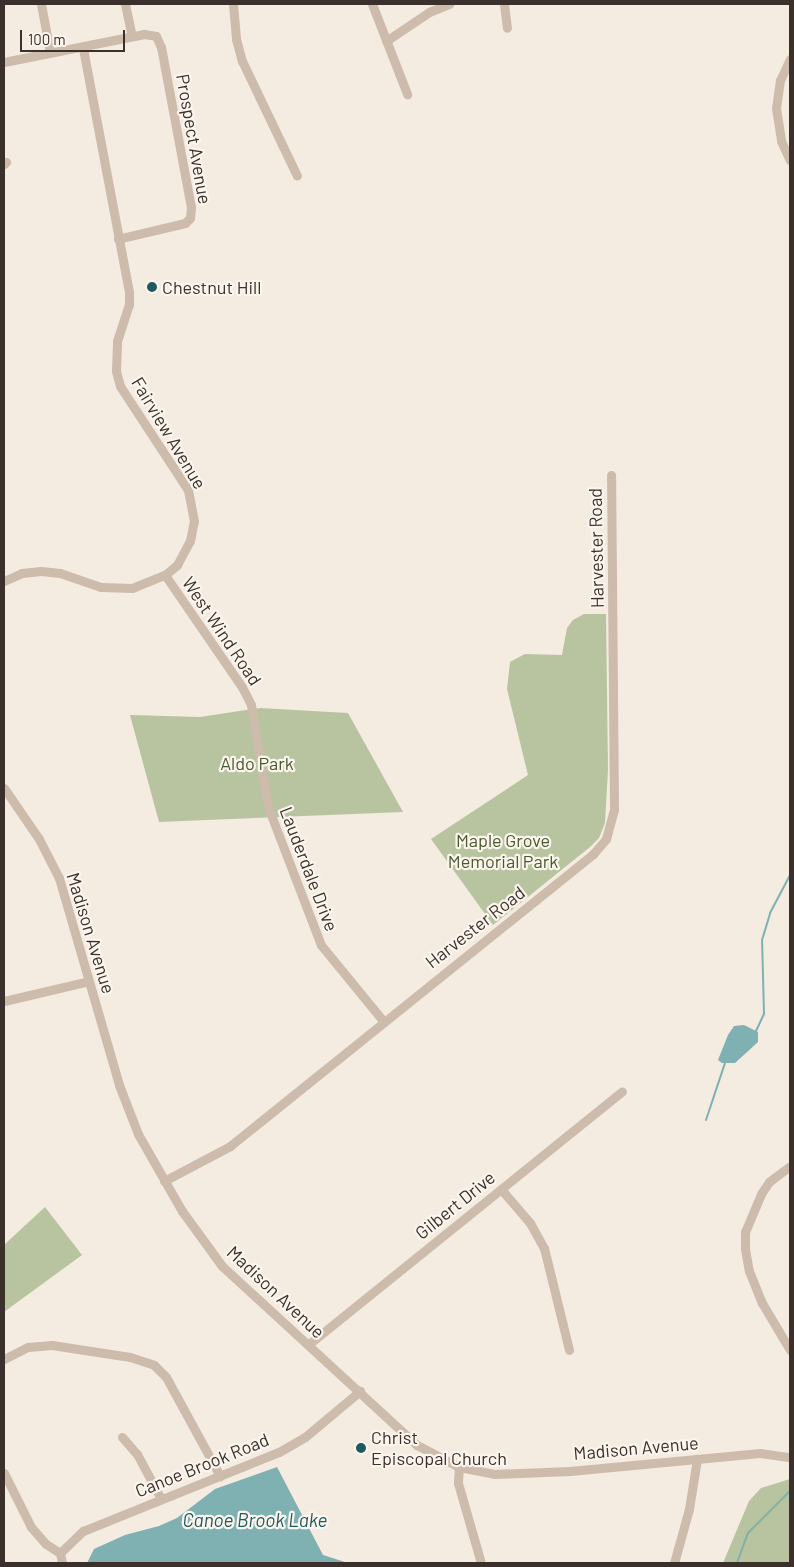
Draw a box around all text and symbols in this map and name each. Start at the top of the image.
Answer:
scale bar [22,20,128,52]
text: 100 m [28,30,66,48]
street label: Prospect Avenue [172,72,216,206]
place label: Chestnut Hill [162,276,261,298]
marker: Chestnut Hill [146,281,158,293]
street label: Fairview Avenue [127,373,211,493]
street label: Harvester Road [584,488,608,608]
street label: West Wind Road [178,573,266,689]
park label: Aldo Park [220,752,294,774]
street label: Lauderdale Drive [275,804,343,934]
park label: Maple Grove Memorial Park [448,830,558,872]
street label: Madison Avenue [62,870,120,996]
street label: Harvester Road [421,881,529,973]
street label: Gilbert Drive [411,1166,499,1244]
street label: Madison Avenue [223,1241,329,1343]
place label: Christ Episcopal Church [371,1427,507,1470]
street label: Canoe Brook Road [132,1428,272,1502]
street label: Madison Avenue [573,1432,699,1464]
marker: Christ Episcopal Church [355,1442,367,1454]
water label: Canoe Brook Lake [183,1509,327,1531]

